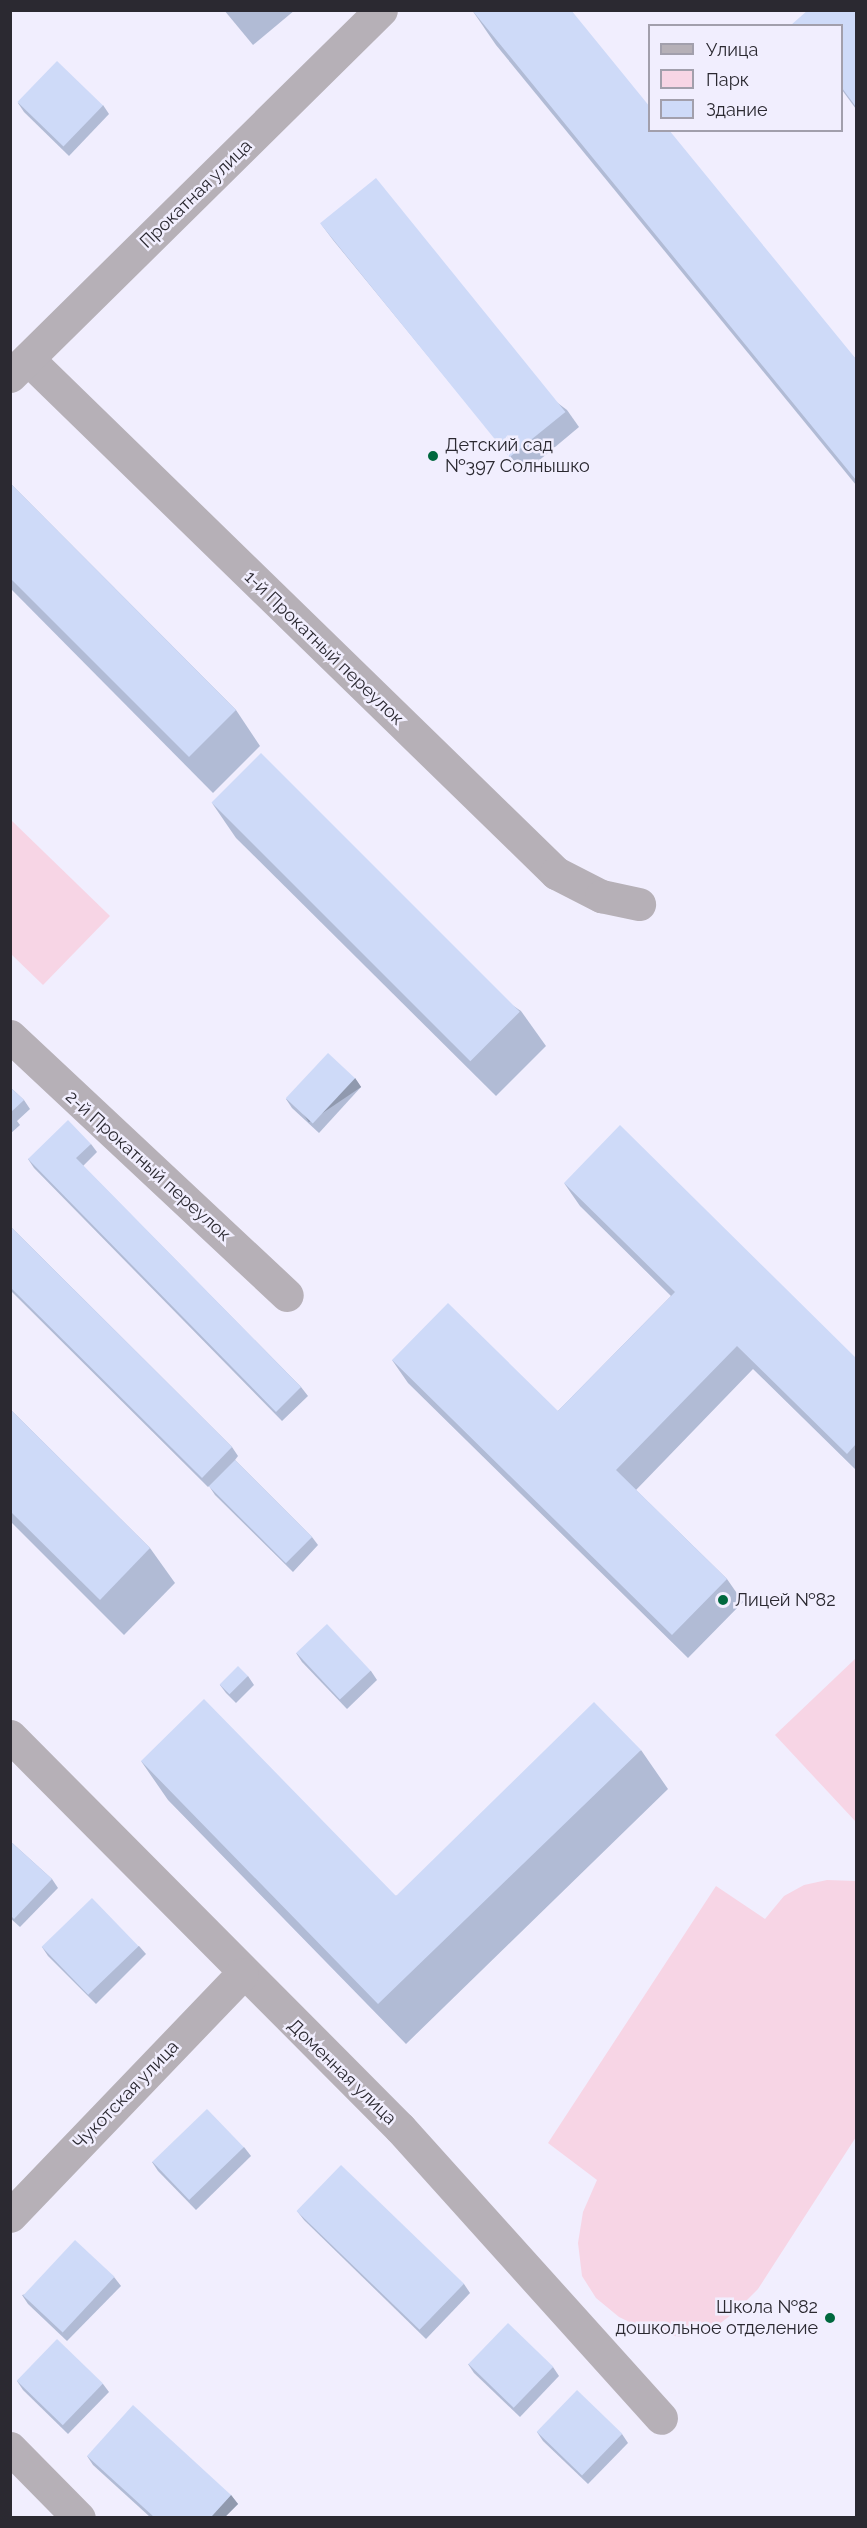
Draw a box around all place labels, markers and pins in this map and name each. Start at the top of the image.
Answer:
place label: Детский сад №397 Солнышко [445,435,590,478]
marker: Детский сад №397 Солнышко [426,449,440,463]
place label: Лицей №82 [735,1589,836,1611]
marker: Лицей №82 [716,1593,730,1607]
place label: Школа №82 дошкольное отделение [616,2297,818,2340]
marker: Школа №82 дошкольное отделение [823,2311,837,2325]

